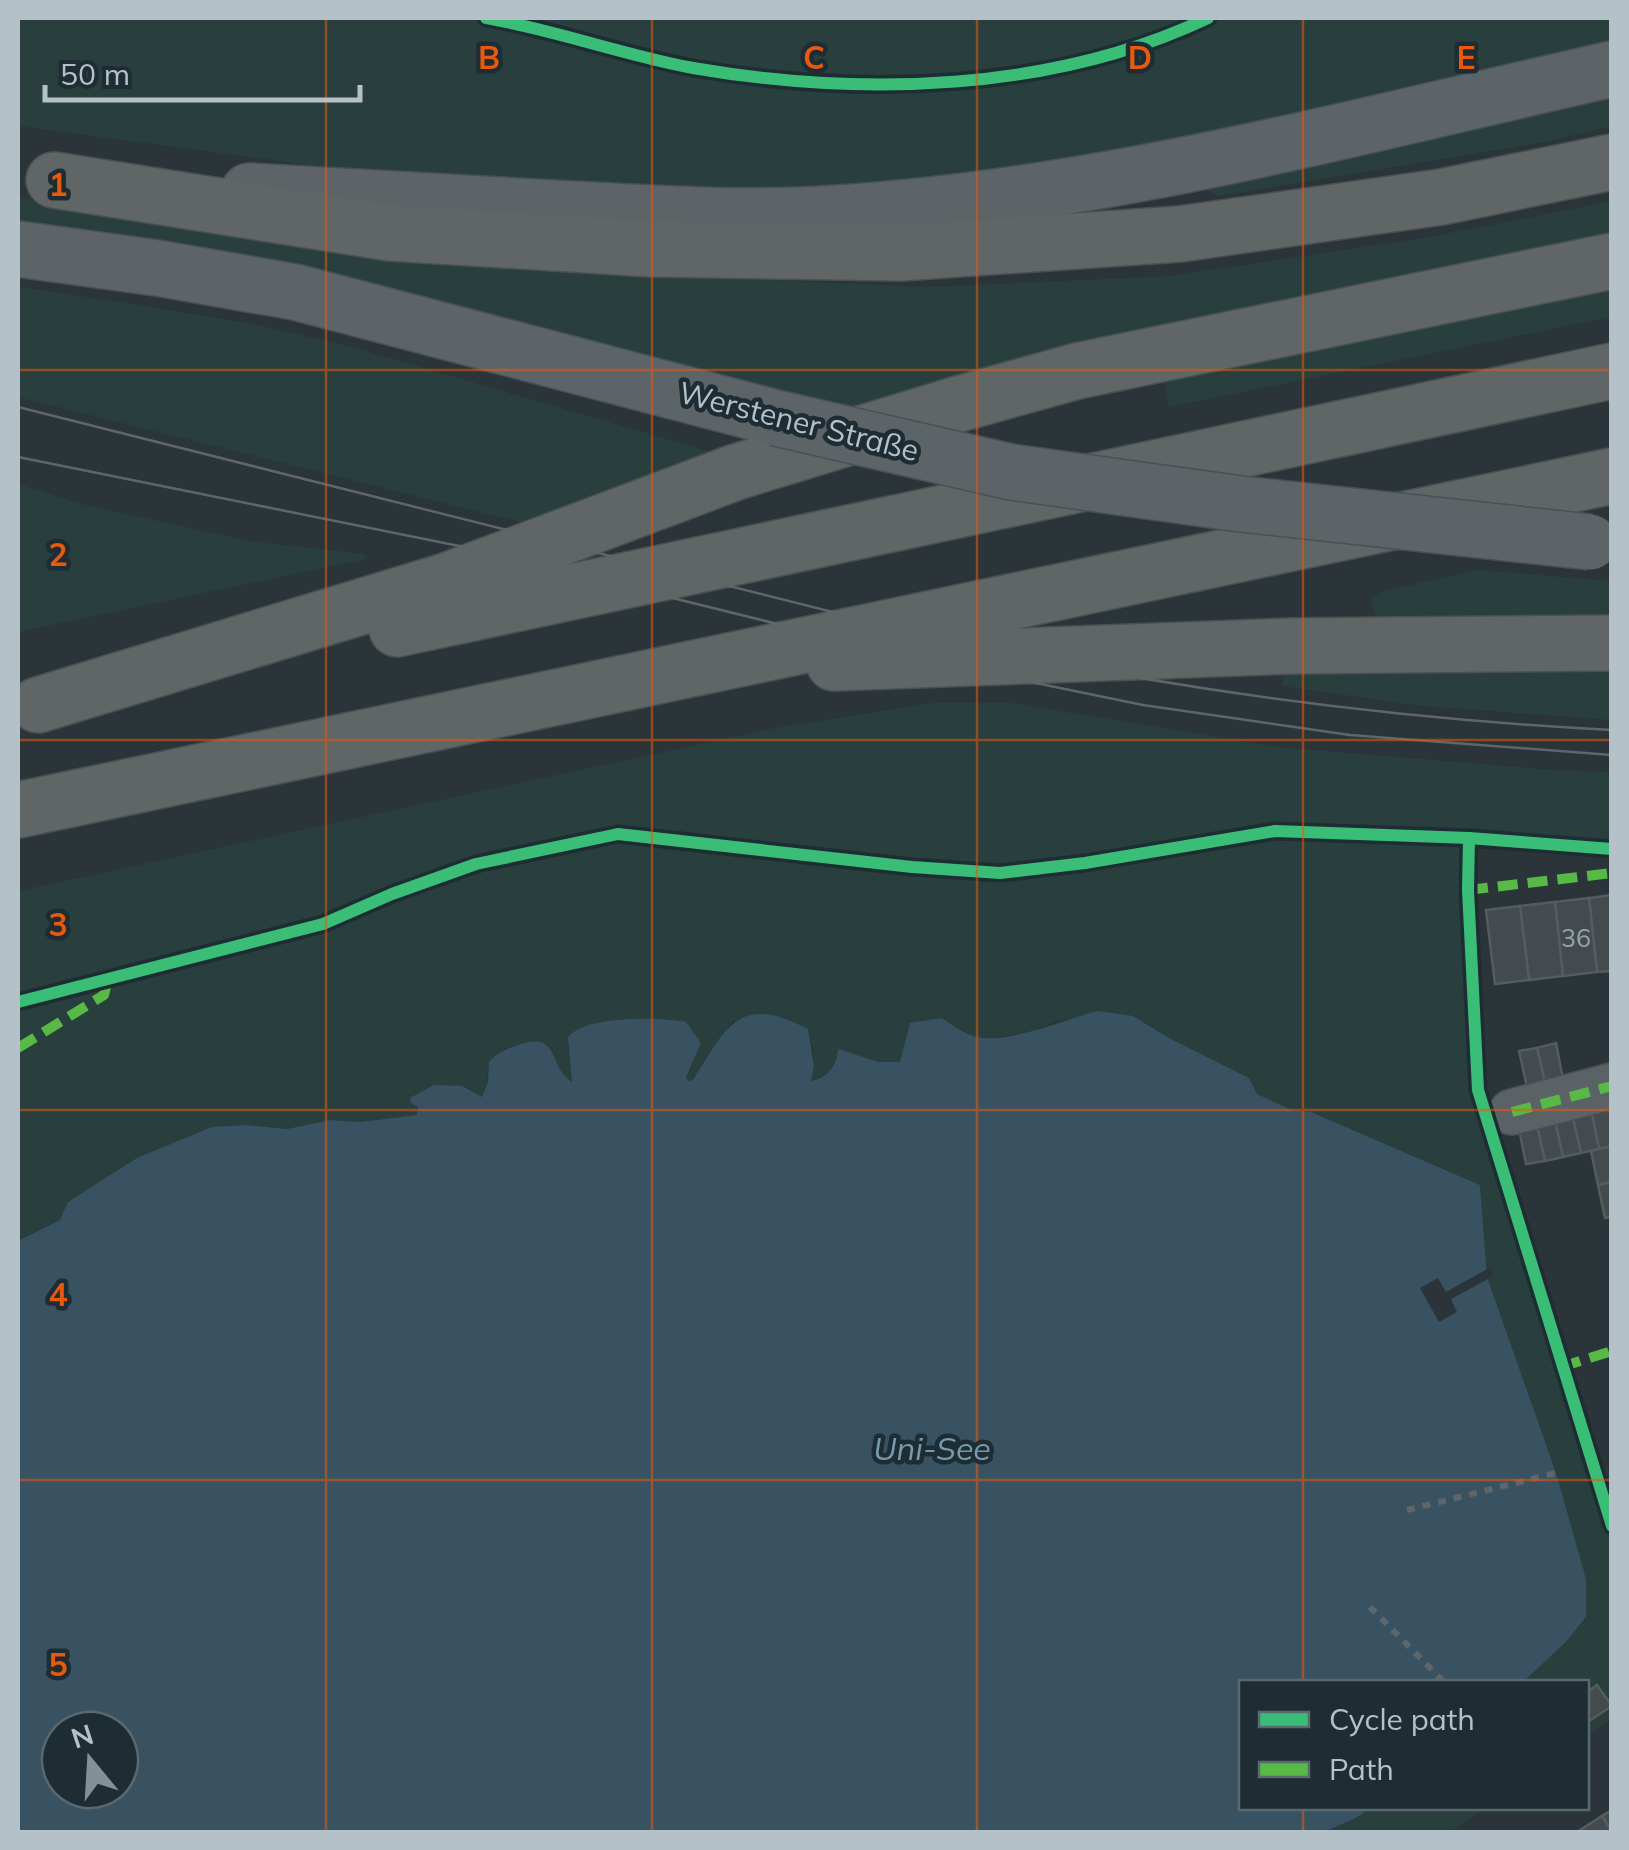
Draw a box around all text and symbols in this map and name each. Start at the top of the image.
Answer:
text: B [478,37,500,77]
text: C [803,37,825,77]
text: D [1128,37,1152,77]
text: E [1456,37,1476,77]
scale bar [45,40,360,102]
text: 50 m [60,55,130,93]
text: 1 [48,164,68,204]
street label: Werstener Straße [675,373,923,469]
text: 2 [48,534,68,574]
text: 3 [48,904,68,944]
house number: 36 [1561,922,1591,953]
text: 4 [48,1274,68,1314]
water label: Uni-See [873,1428,991,1468]
text: 5 [48,1644,68,1684]
legend [1239,1680,1589,1810]
text: Cycle path [1329,1700,1475,1738]
north arrow [40,1710,140,1810]
text: N [67,1716,98,1756]
text: Path [1329,1750,1394,1788]

